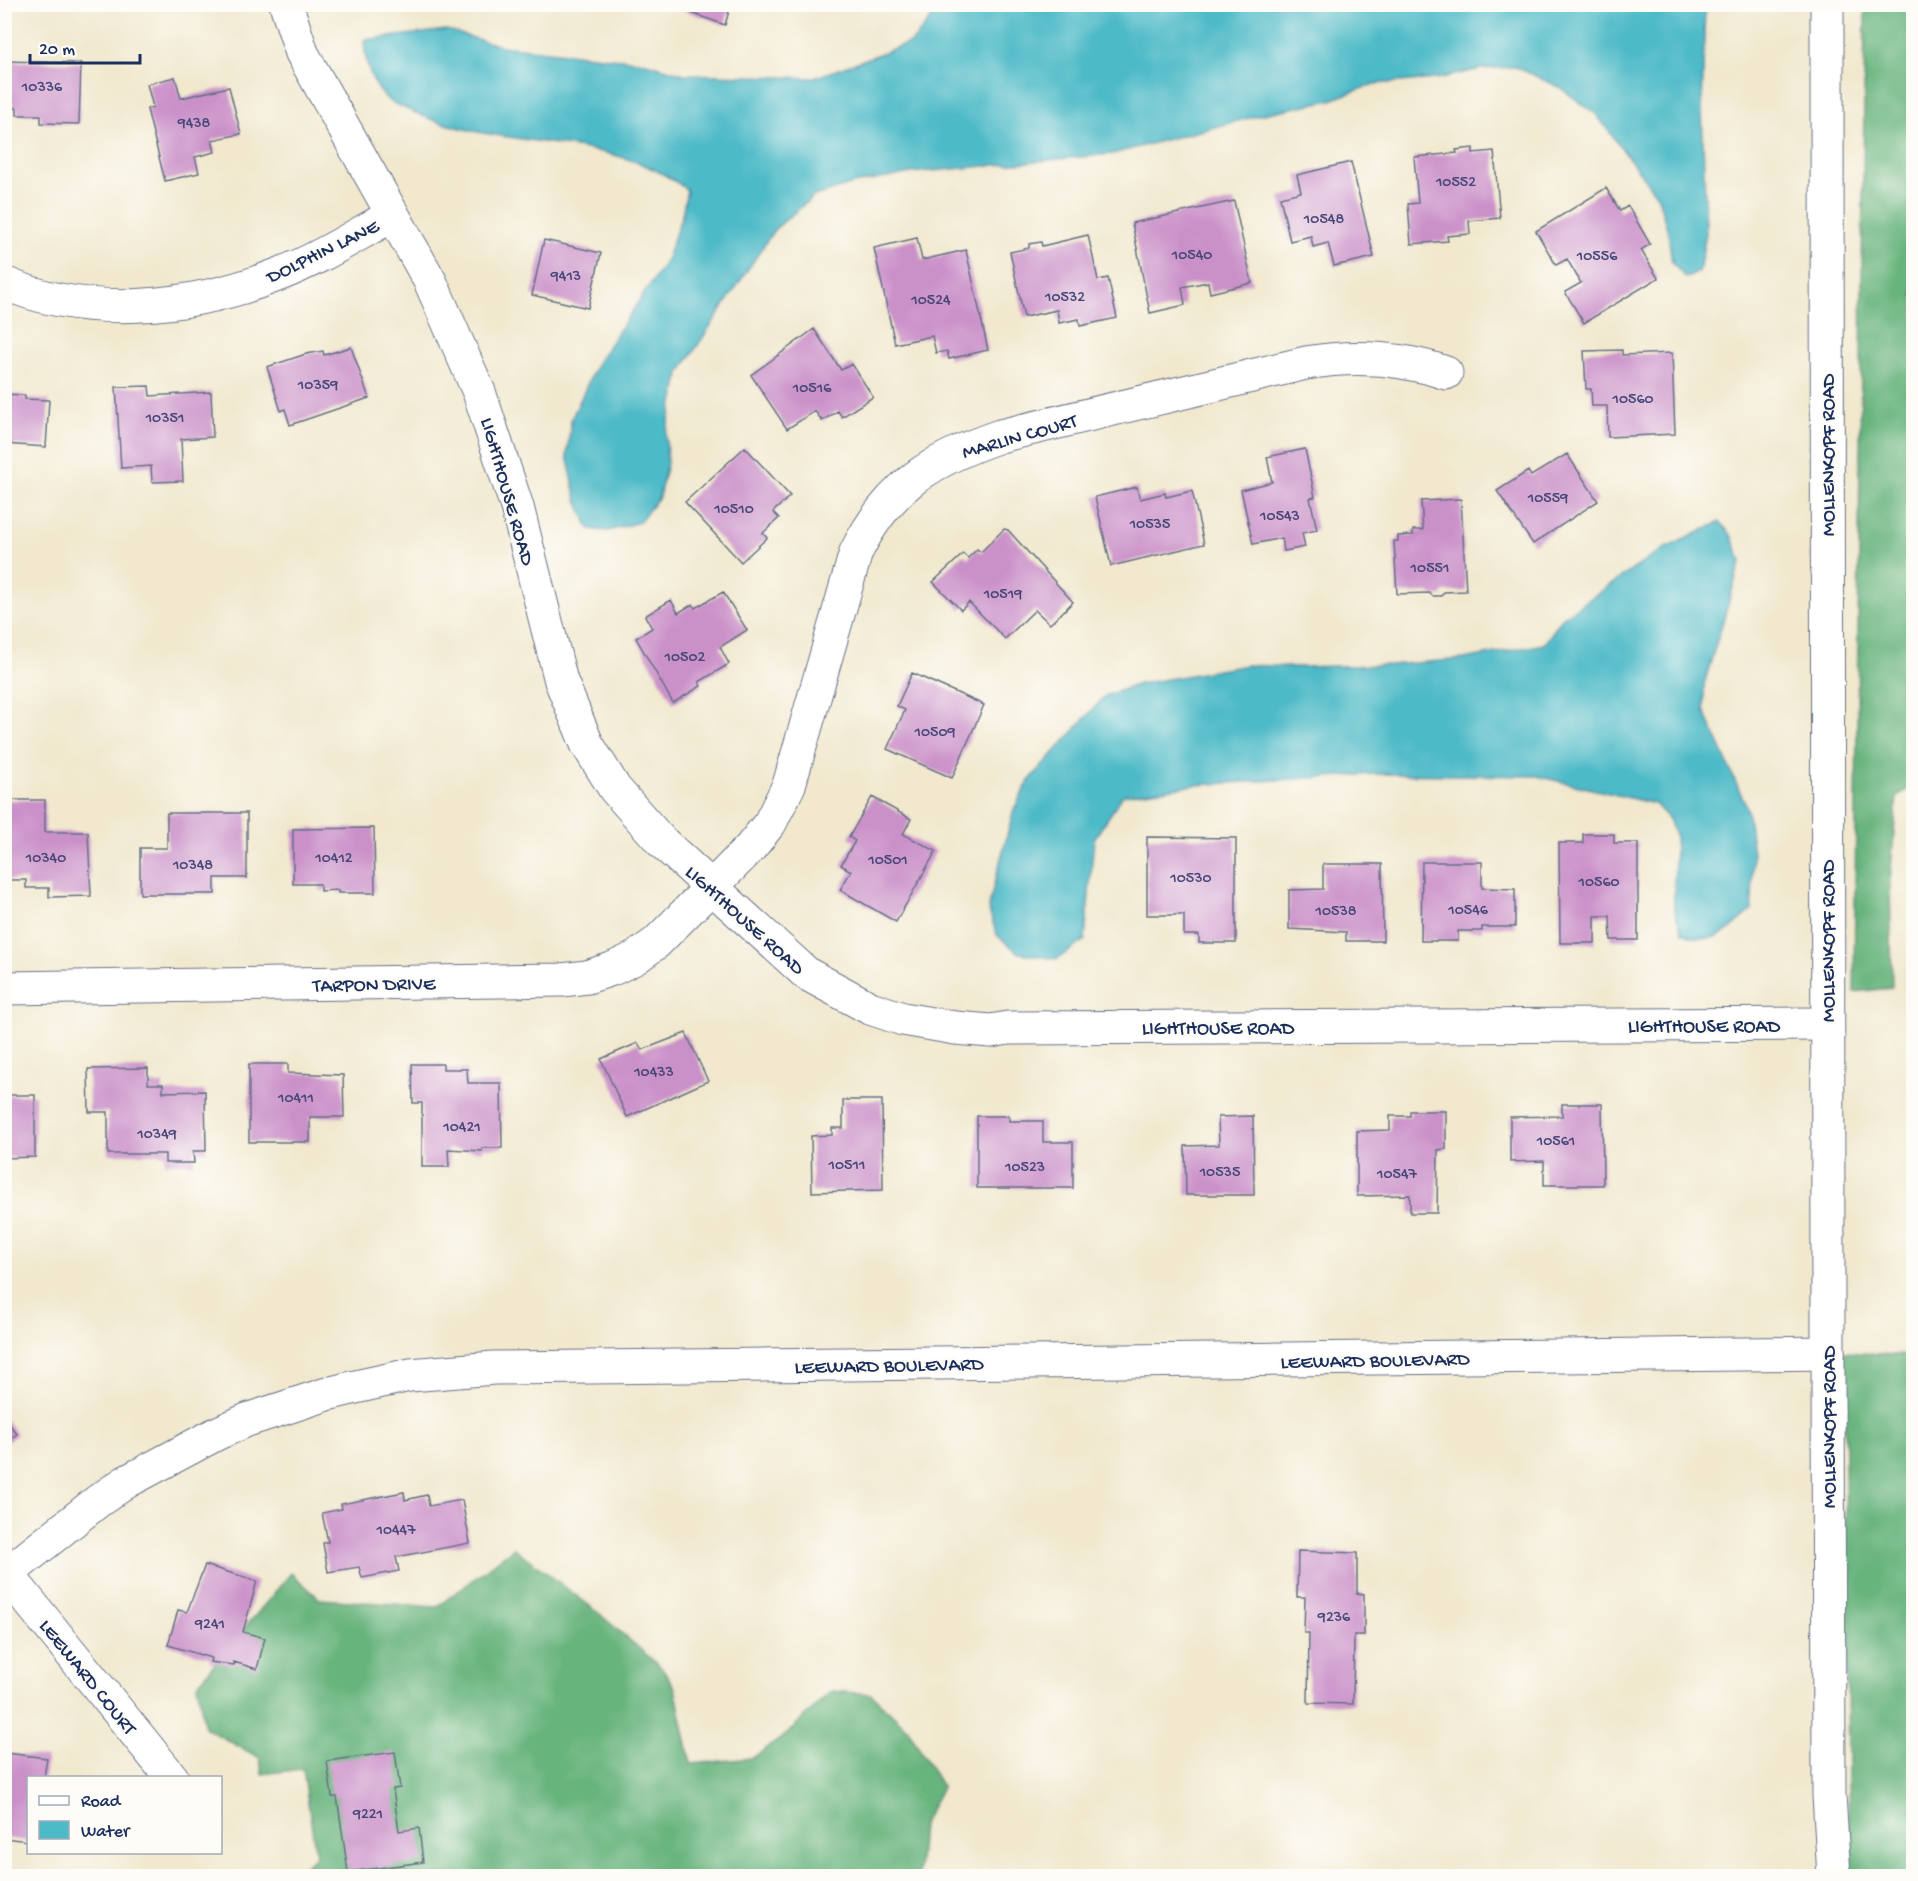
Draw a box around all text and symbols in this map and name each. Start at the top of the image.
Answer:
scale bar [30,27,140,65]
text: 20 m [39,40,75,61]
house number: 10336 [21,79,63,98]
house number: 9438 [177,115,211,134]
house number: 10552 [1435,174,1476,193]
house number: 10548 [1303,211,1344,230]
street label: DOLPHIN LANE [262,215,385,291]
house number: 10540 [1171,247,1212,266]
house number: 10556 [1576,248,1618,267]
house number: 9413 [550,268,581,287]
house number: 10532 [1044,289,1085,308]
house number: 10524 [910,292,951,311]
street label: MOLLENKOPF ROAD [1819,373,1842,536]
house number: 10359 [297,377,338,396]
house number: 10516 [792,380,832,399]
house number: 10560 [1611,391,1654,410]
house number: 10351 [145,410,184,429]
street label: MARLIN COURT [960,411,1081,466]
street label: LIGHTHOUSE ROAD [474,415,538,569]
house number: 10559 [1527,490,1568,509]
house number: 10510 [713,501,754,520]
house number: 10543 [1259,508,1300,527]
house number: 10535 [1129,516,1170,535]
house number: 10551 [1410,560,1449,579]
house number: 10519 [983,586,1022,605]
house number: 10502 [664,649,706,668]
house number: 10509 [913,724,956,743]
house number: 10340 [25,850,66,869]
house number: 10412 [314,850,353,869]
house number: 10501 [867,852,908,871]
house number: 10348 [172,857,213,876]
street label: MOLLENKOPF ROAD [1819,859,1842,1022]
street label: LIGHTHOUSE ROAD [679,862,809,982]
house number: 10530 [1169,870,1212,889]
house number: 10560 [1577,874,1620,893]
house number: 10546 [1447,902,1489,921]
house number: 10538 [1314,903,1357,922]
street label: TARPON DRIVE [311,974,437,999]
street label: LIGHTHOUSE ROAD [1628,1017,1781,1040]
street label: LIGHTHOUSE ROAD [1142,1019,1295,1042]
house number: 10433 [633,1064,674,1083]
house number: 10411 [277,1090,314,1109]
house number: 10421 [442,1119,481,1138]
house number: 10349 [136,1126,177,1145]
house number: 10561 [1536,1133,1575,1152]
house number: 10511 [828,1157,865,1176]
house number: 10523 [1004,1159,1045,1178]
house number: 10535 [1199,1164,1240,1183]
house number: 10547 [1376,1166,1418,1185]
street label: MOLLENKOPF ROAD [1820,1345,1843,1508]
street label: LEEWARD BOULEVARD [1280,1349,1471,1376]
street label: LEEWARD BOULEVARD [794,1354,985,1381]
house number: 10447 [375,1522,416,1541]
house number: 9236 [1317,1609,1351,1628]
street label: LEEWARD COURT [33,1616,141,1742]
house number: 9241 [194,1616,225,1635]
legend [27,1776,222,1854]
text: Road [81,1792,122,1813]
house number: 9221 [352,1806,383,1825]
text: Water [81,1822,131,1843]

